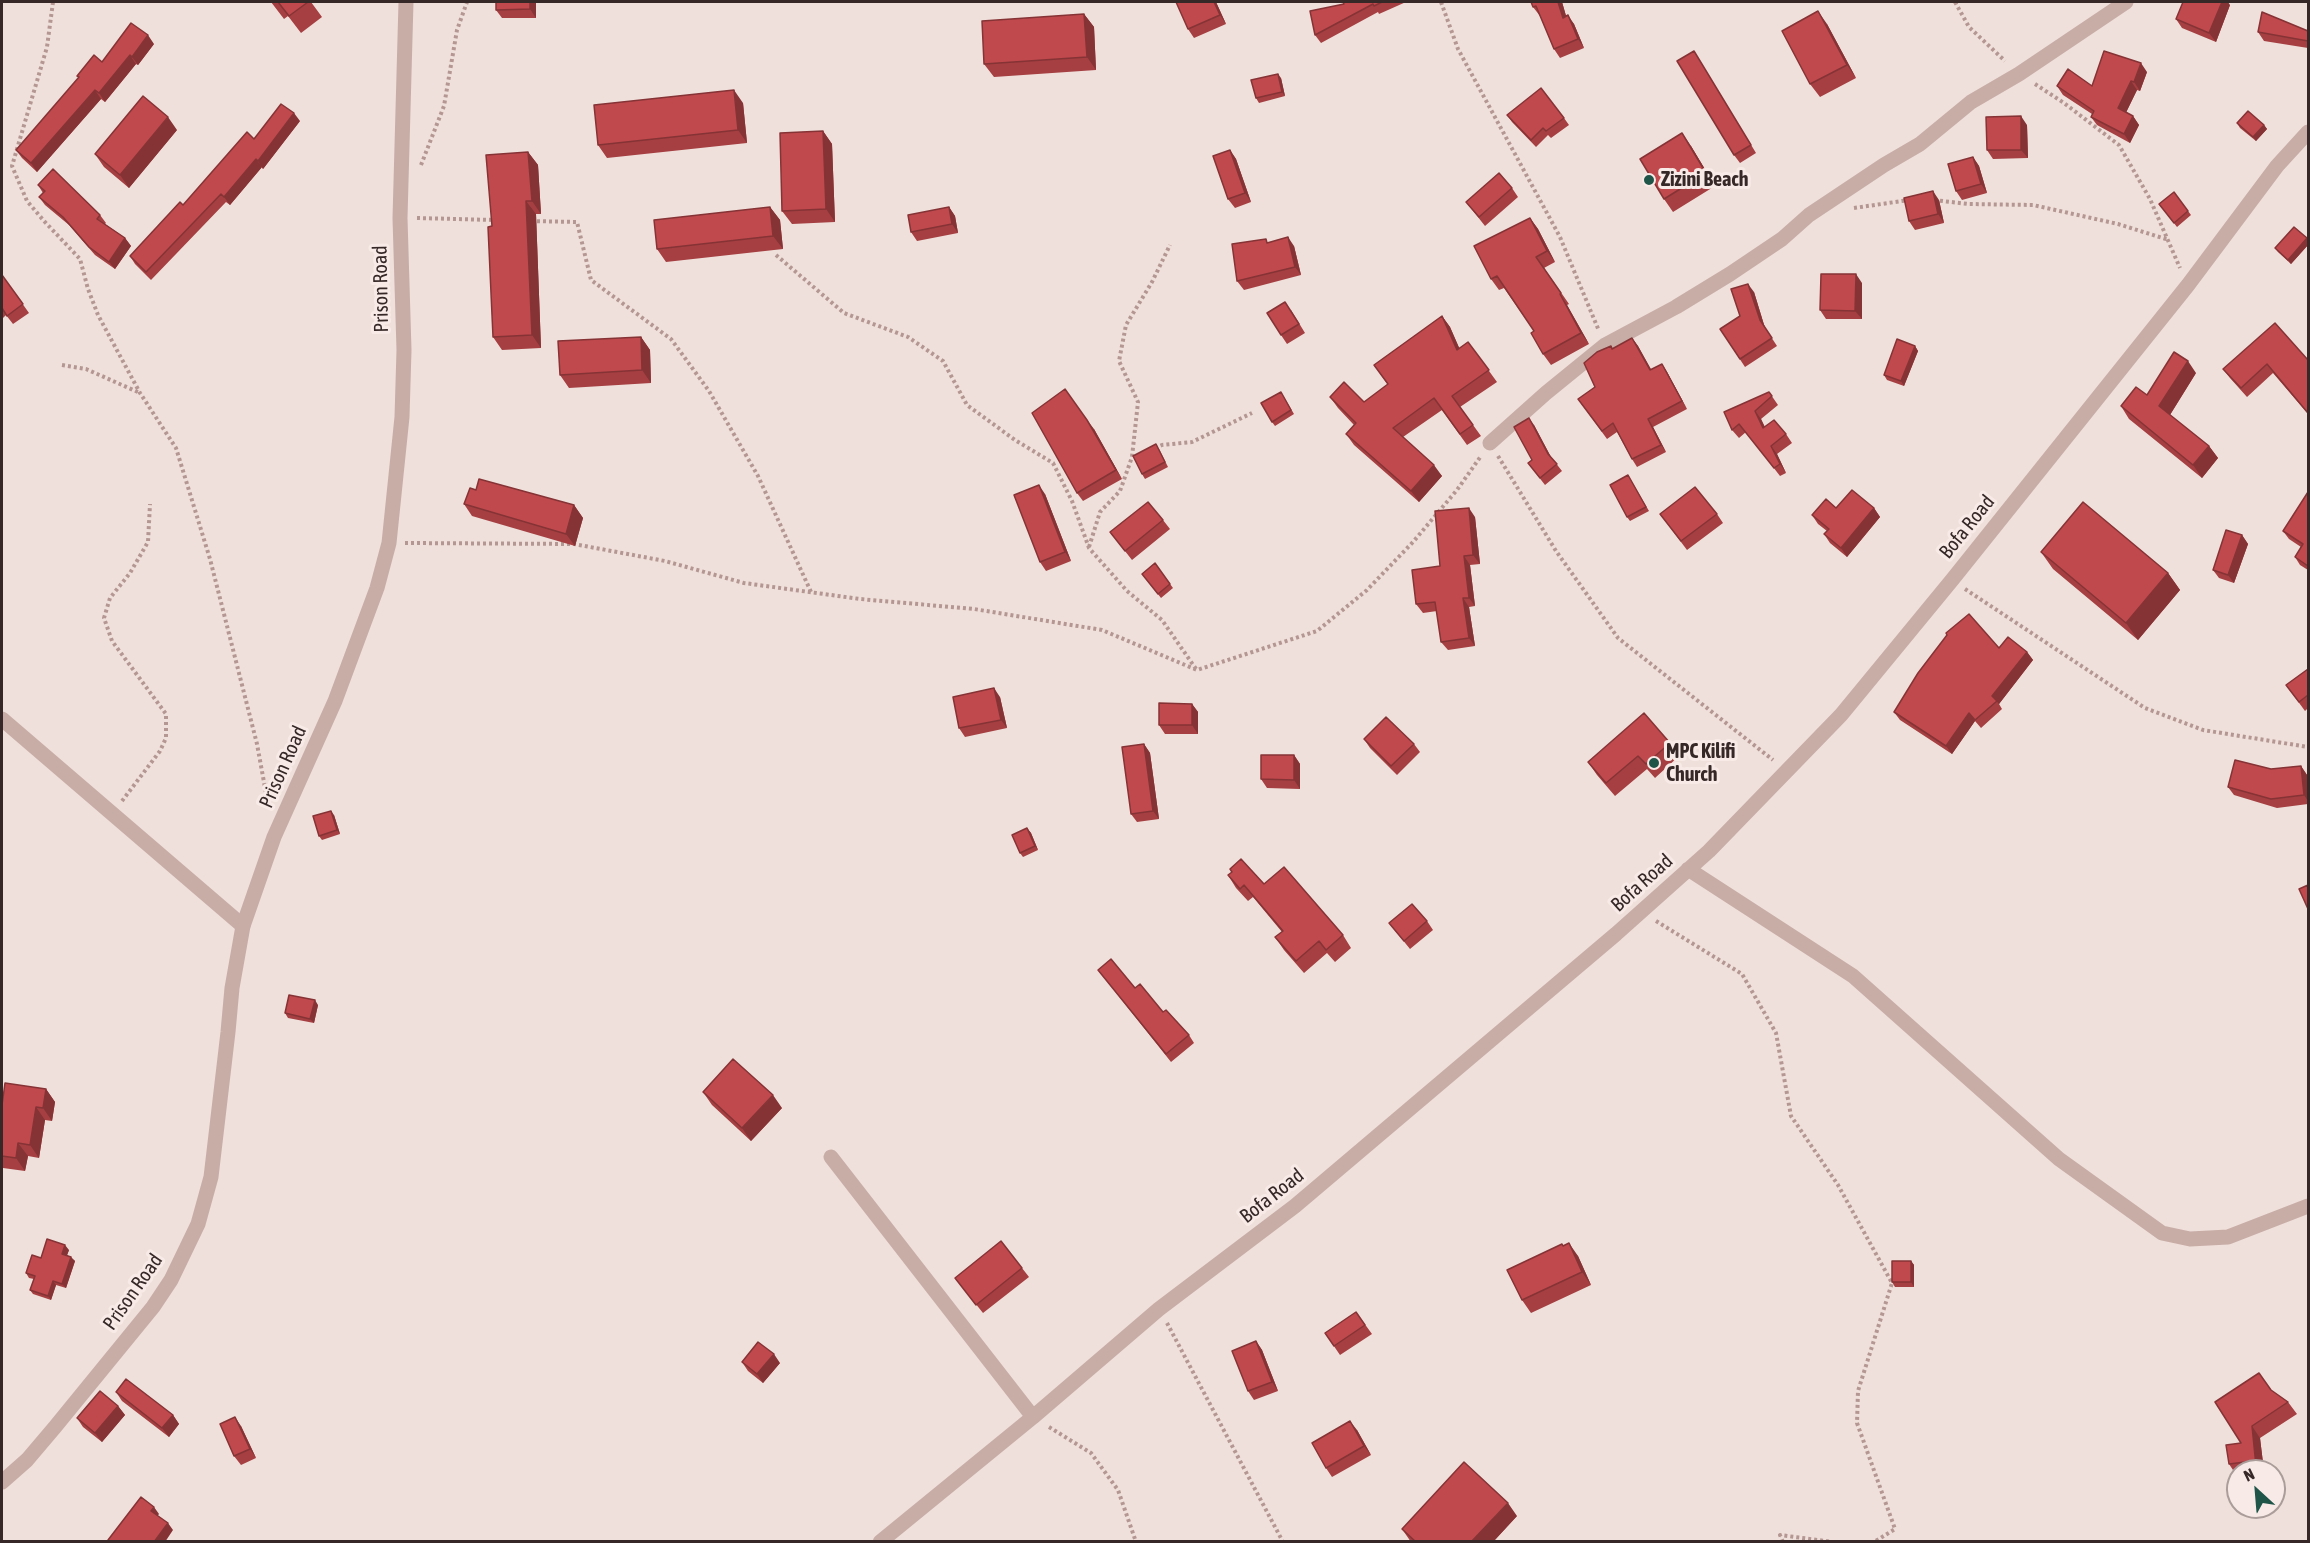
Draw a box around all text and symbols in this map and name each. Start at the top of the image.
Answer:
place label: Zizini Beach [1661,168,1748,192]
marker: Zizini Beach [1642,173,1656,187]
street label: Prison Road [368,245,394,333]
street label: Bofa Road [1934,490,2000,564]
street label: Prison Road [254,722,312,812]
place label: MPC Kilifi Church [1666,740,1735,787]
marker: MPC Kilifi Church [1647,756,1661,770]
street label: Bofa Road [1606,849,1678,917]
street label: Bofa Road [1235,1164,1309,1228]
street label: Prison Road [98,1249,168,1335]
north arrow [2226,1459,2286,1519]
text: N [2241,1464,2257,1485]

